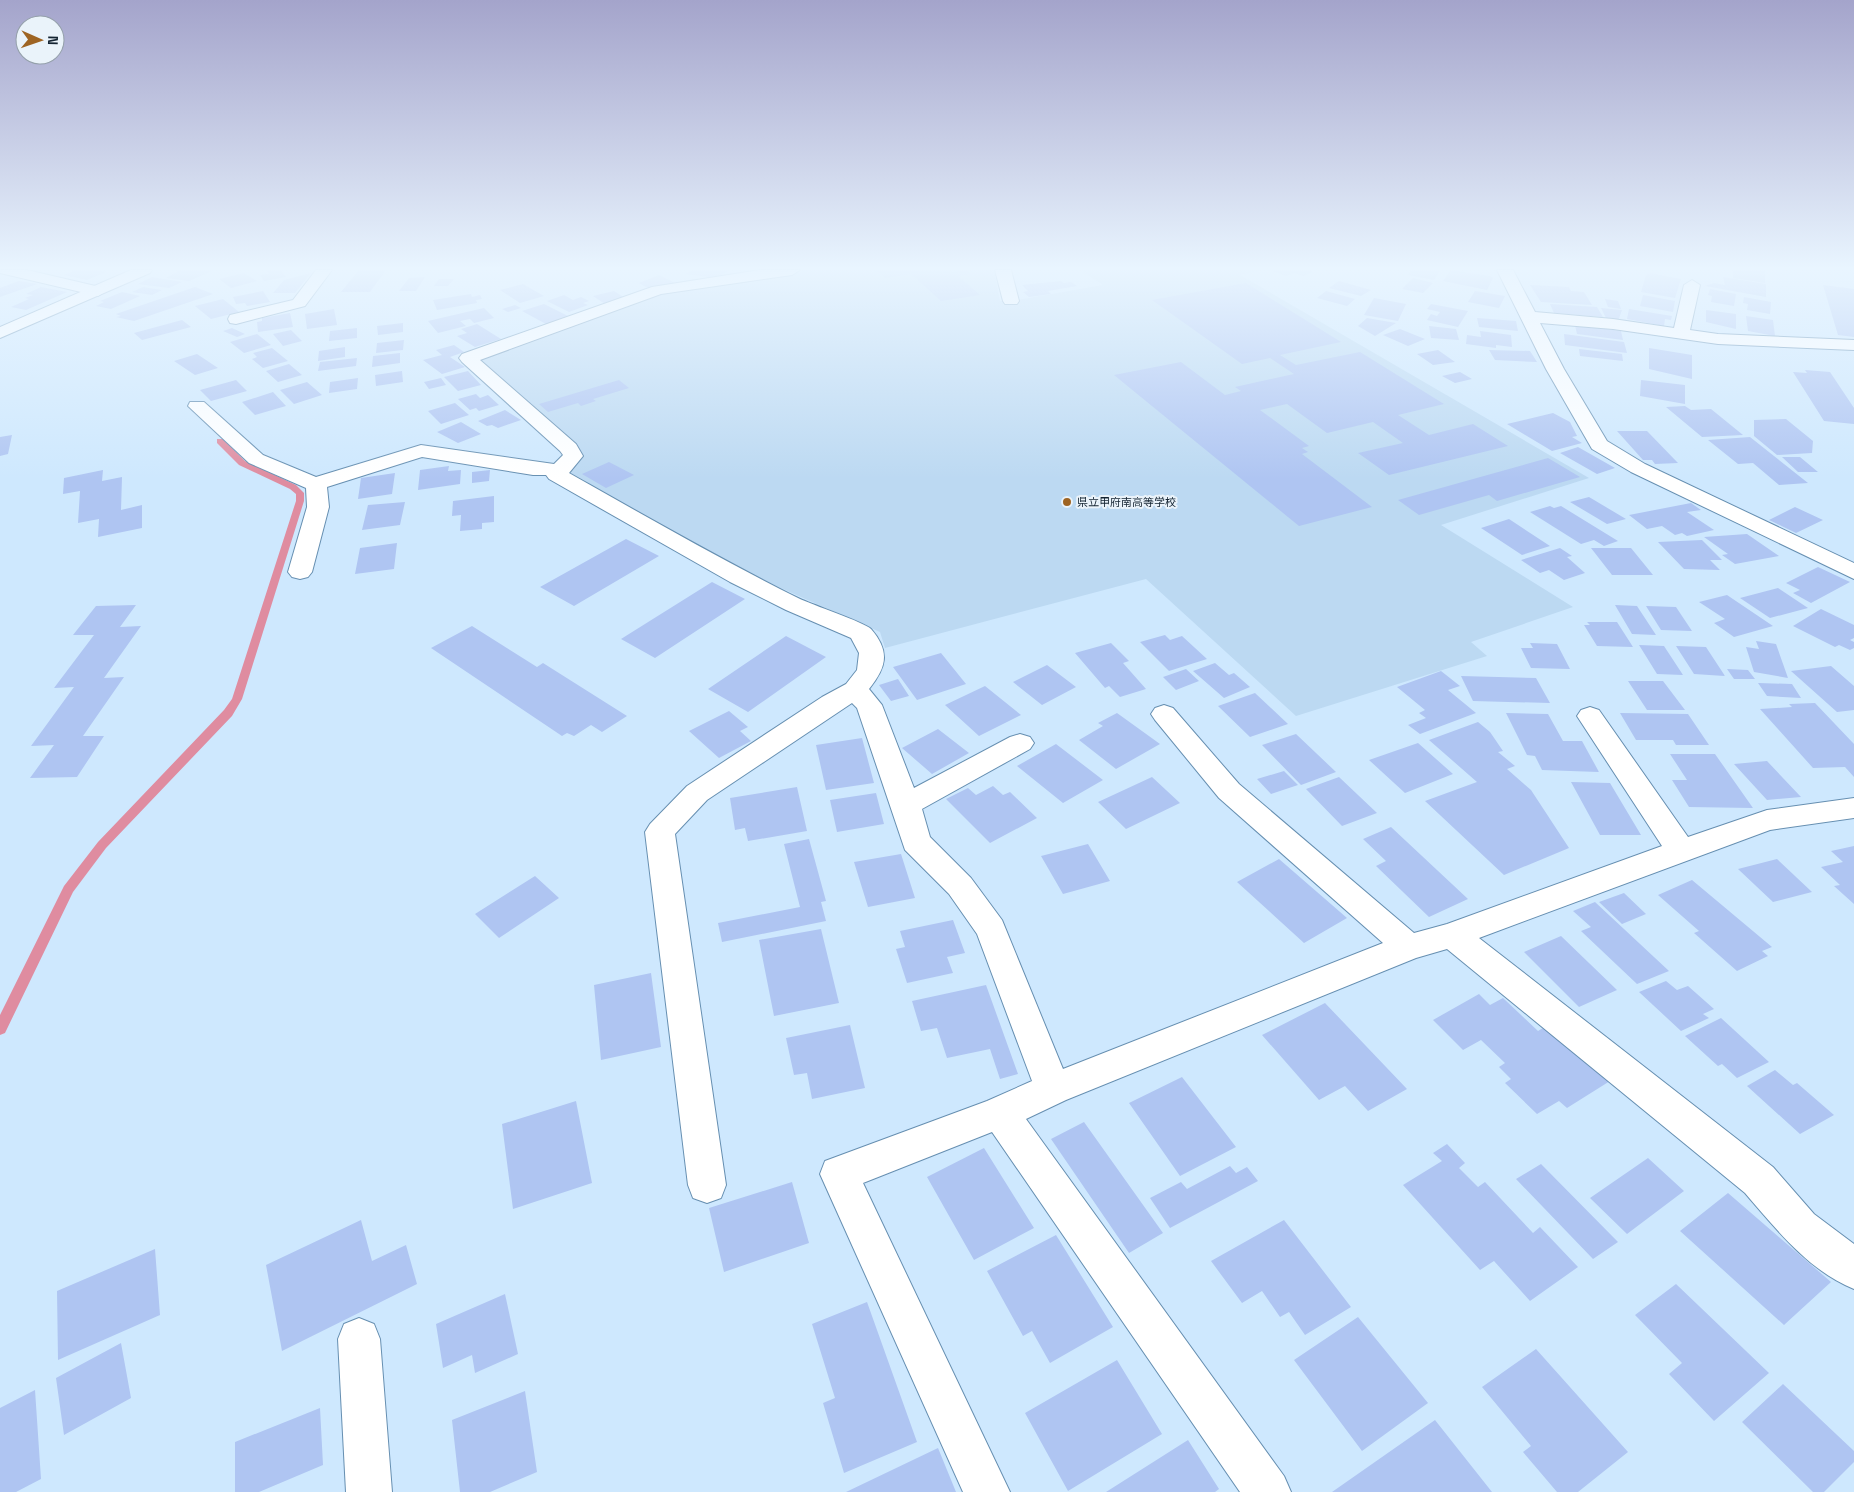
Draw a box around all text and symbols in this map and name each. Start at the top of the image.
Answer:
north arrow [15,15,65,65]
text: N [44,35,62,45]
place label: 県立甲府南高等学校 [1077,495,1176,509]
marker: 県立甲府南高等学校 [1061,496,1073,508]

